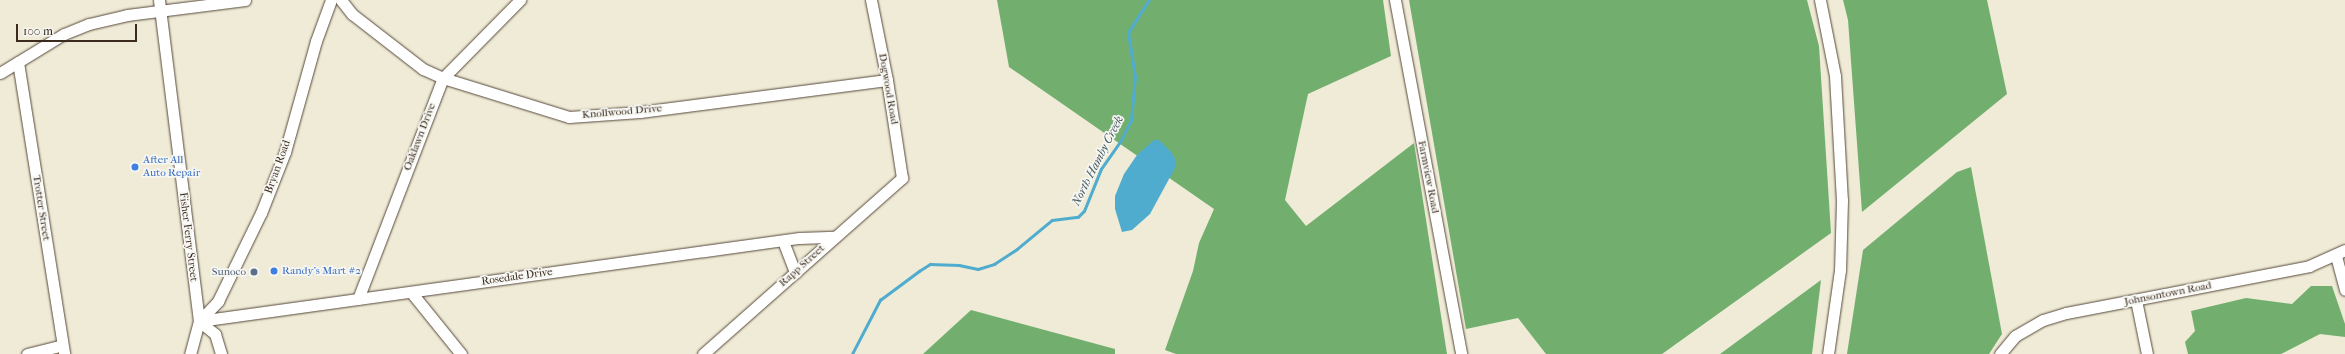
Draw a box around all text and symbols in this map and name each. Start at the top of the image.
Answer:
scale bar [18,16,139,42]
text: 100 m [23,24,53,38]
street label: Dogwood Road [875,52,901,126]
street label: Oaklawn Drive [401,101,439,173]
street label: Knollwood Drive [582,102,662,122]
water label: North Hamby Creek [1069,114,1127,208]
street label: Bryan Road [262,138,294,196]
street label: Farmview Road [1414,140,1442,214]
place label: After All Auto Repair [143,154,200,180]
marker: After All Auto Repair [130,162,140,172]
street label: Trotter Street [29,174,53,242]
street label: Fisher Ferry Street [176,192,200,282]
street label: Rapp Street [777,242,827,290]
place label: Randy's Mart #2 [282,264,361,278]
place label: Sunoco [212,265,246,279]
street label: Rosedale Drive [481,265,553,289]
marker: Randy's Mart #2 [269,266,279,276]
marker: Sunoco [249,267,259,277]
street label: Johnsontown Road [2123,279,2213,309]

